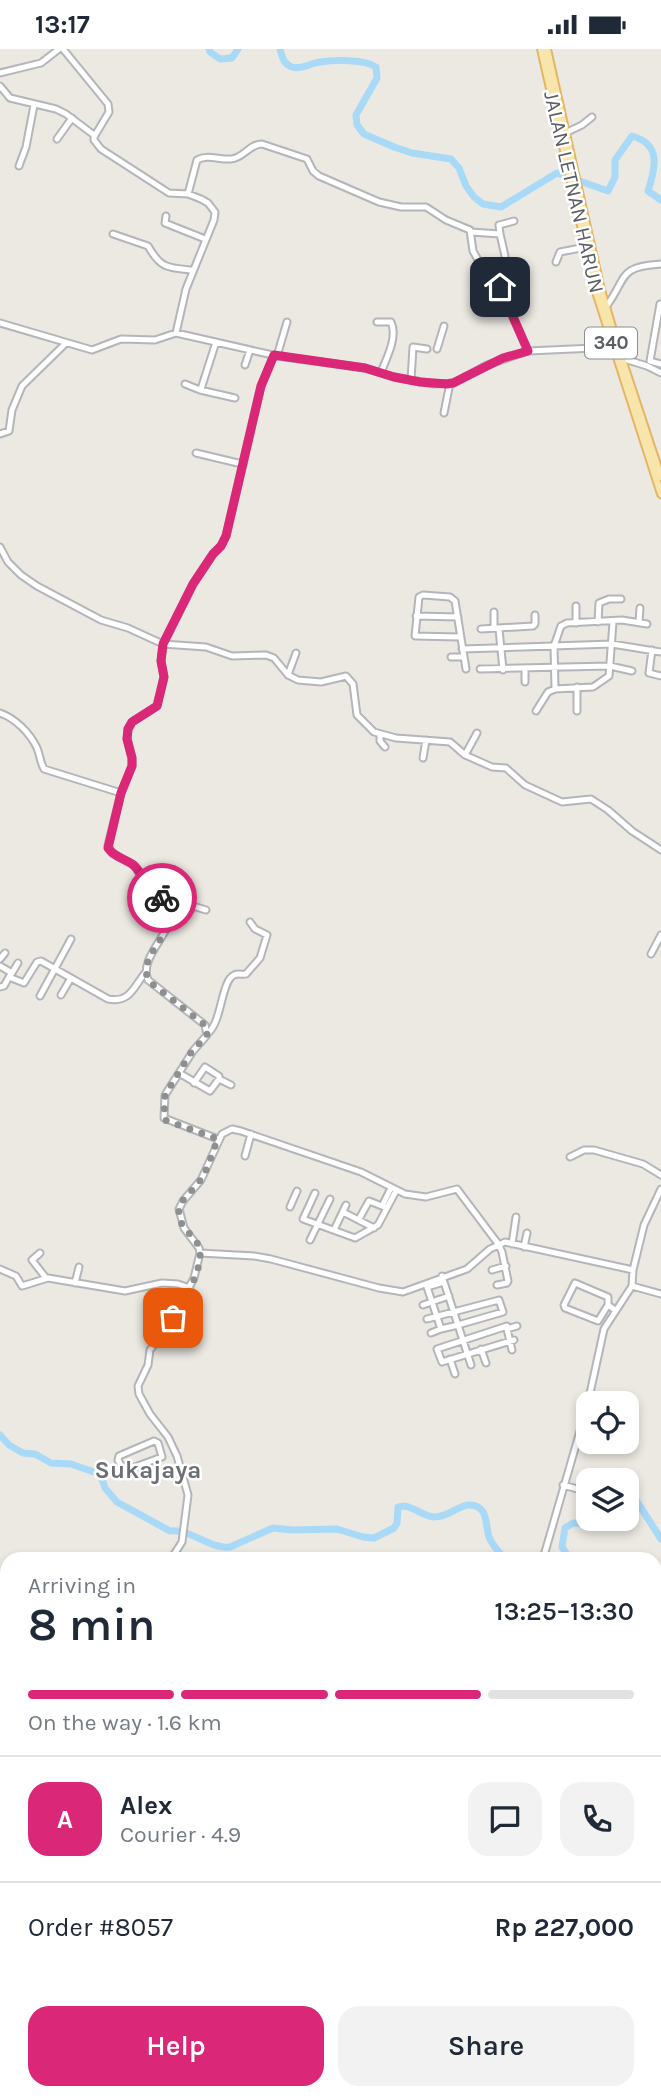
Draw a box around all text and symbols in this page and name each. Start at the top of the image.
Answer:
text: 13:17 [35,9,90,40]
street label: JALAN LETNAN HARUN [539,89,609,295]
pin [470,257,530,317]
icon: home [481,268,519,306]
road number: 340 [585,327,637,359]
courier [127,863,197,933]
icon: bike [143,879,181,917]
pin [143,1288,203,1348]
icon: bag [154,1299,192,1337]
map controls [576,1391,639,1531]
button: locate [576,1391,639,1454]
district label: Sukajaya [95,1456,201,1484]
button: layers [576,1468,639,1531]
text: Arriving in [28,1572,136,1599]
text: 13:25–13:30 [495,1596,634,1627]
text: 8 min [28,1598,155,1652]
text: On the way · 1.6 km [28,1709,222,1736]
button: chat [468,1782,542,1856]
button: phone [560,1782,634,1856]
text: Alex [120,1790,172,1821]
text: A [57,1804,73,1835]
text: Courier · 4.9 [120,1821,241,1848]
text: Order #8057 [28,1912,173,1943]
text: Rp 227,000 [495,1912,634,1943]
button: Help [28,2006,324,2086]
button: Share [338,2006,634,2086]

